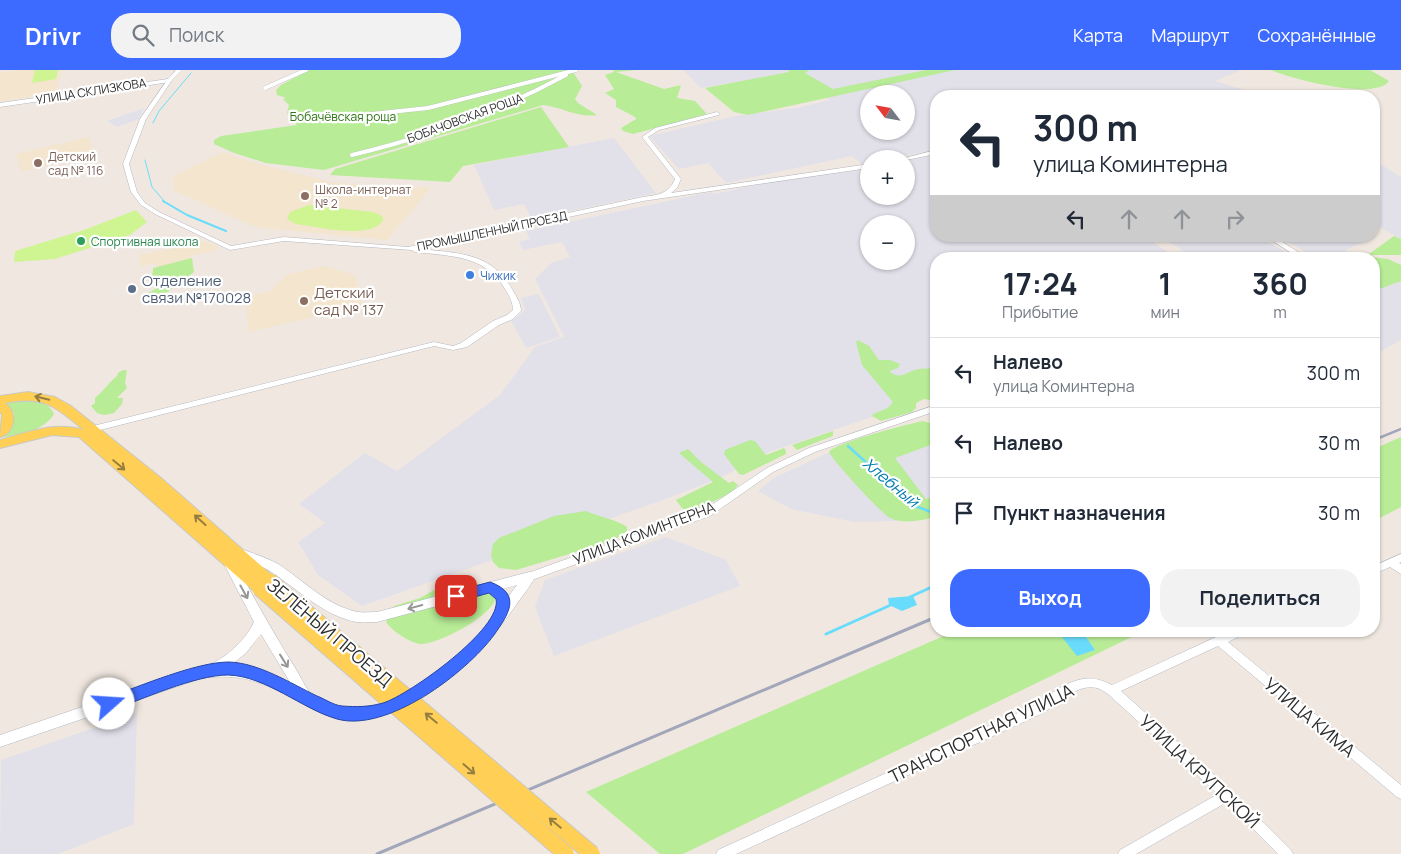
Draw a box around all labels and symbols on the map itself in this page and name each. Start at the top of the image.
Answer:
street label: УЛИЦА СКЛИЗКОВА [35,74,148,108]
north arrow [860,85,915,140]
street label: БОБАЧОВСКАЯ РОЩА [405,89,526,147]
park label: Бобачёвская роща [290,108,396,125]
place label: Детский сад № 116 [48,148,103,179]
marker: Детский сад № 116 [32,157,44,169]
place label: Школа-интернат № 2 [315,181,411,212]
marker: Школа-интернат № 2 [299,190,311,202]
street label: ПРОМЫШЛЕННЫЙ ПРОЕЗД [415,207,569,255]
place label: Спортивная школа [91,233,198,250]
marker: Спортивная школа [75,235,87,247]
place label: Чижик [480,267,517,284]
marker: Чижик [464,269,476,281]
place label: Отделение связи №170028 [142,270,251,308]
place label: Детский сад № 137 [314,282,384,320]
marker: Отделение связи №170028 [126,283,138,295]
marker: Детский сад № 137 [298,295,310,307]
one-way arrow [35,393,51,402]
water label: Хлебный [858,452,925,513]
one-way arrow [112,460,125,471]
street label: УЛИЦА КОМИНТЕРНА [570,496,719,570]
one-way arrow [193,514,206,526]
street label: ЗЕЛЁНЫЙ ПРОЕЗД [262,573,398,691]
pin [435,575,477,617]
one-way arrow [240,584,249,599]
one-way arrow [407,603,423,612]
one-way arrow [279,653,289,667]
street label: УЛИЦА КИМА [1259,672,1361,763]
position arrow [82,677,134,729]
street label: ТРАНСПОРТНАЯ УЛИЦА [885,678,1078,788]
street label: УЛИЦА КРУПСКОЙ [1135,709,1265,833]
one-way arrow [425,712,438,723]
one-way arrow [462,764,475,775]
one-way arrow [549,817,562,828]

